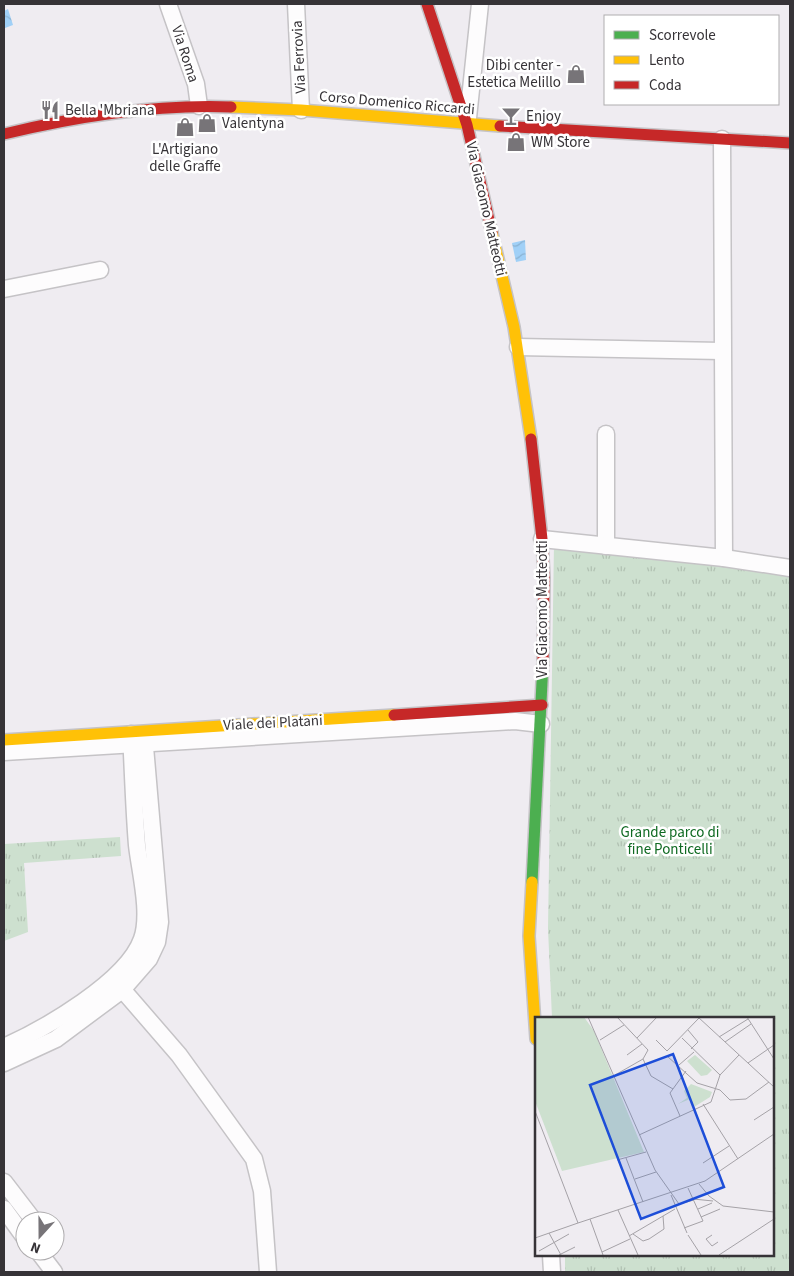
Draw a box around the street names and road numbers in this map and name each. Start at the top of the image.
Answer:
street label: Via Ferrovia [287,20,311,94]
street label: Via Roma [166,23,204,85]
street label: Corso Domenico Riccardi [318,86,476,120]
street label: Via Giacomo Matteotti [460,140,512,278]
street label: Via Giacomo Matteotti [532,540,553,678]
street label: Viale dei Platani [223,710,323,736]

